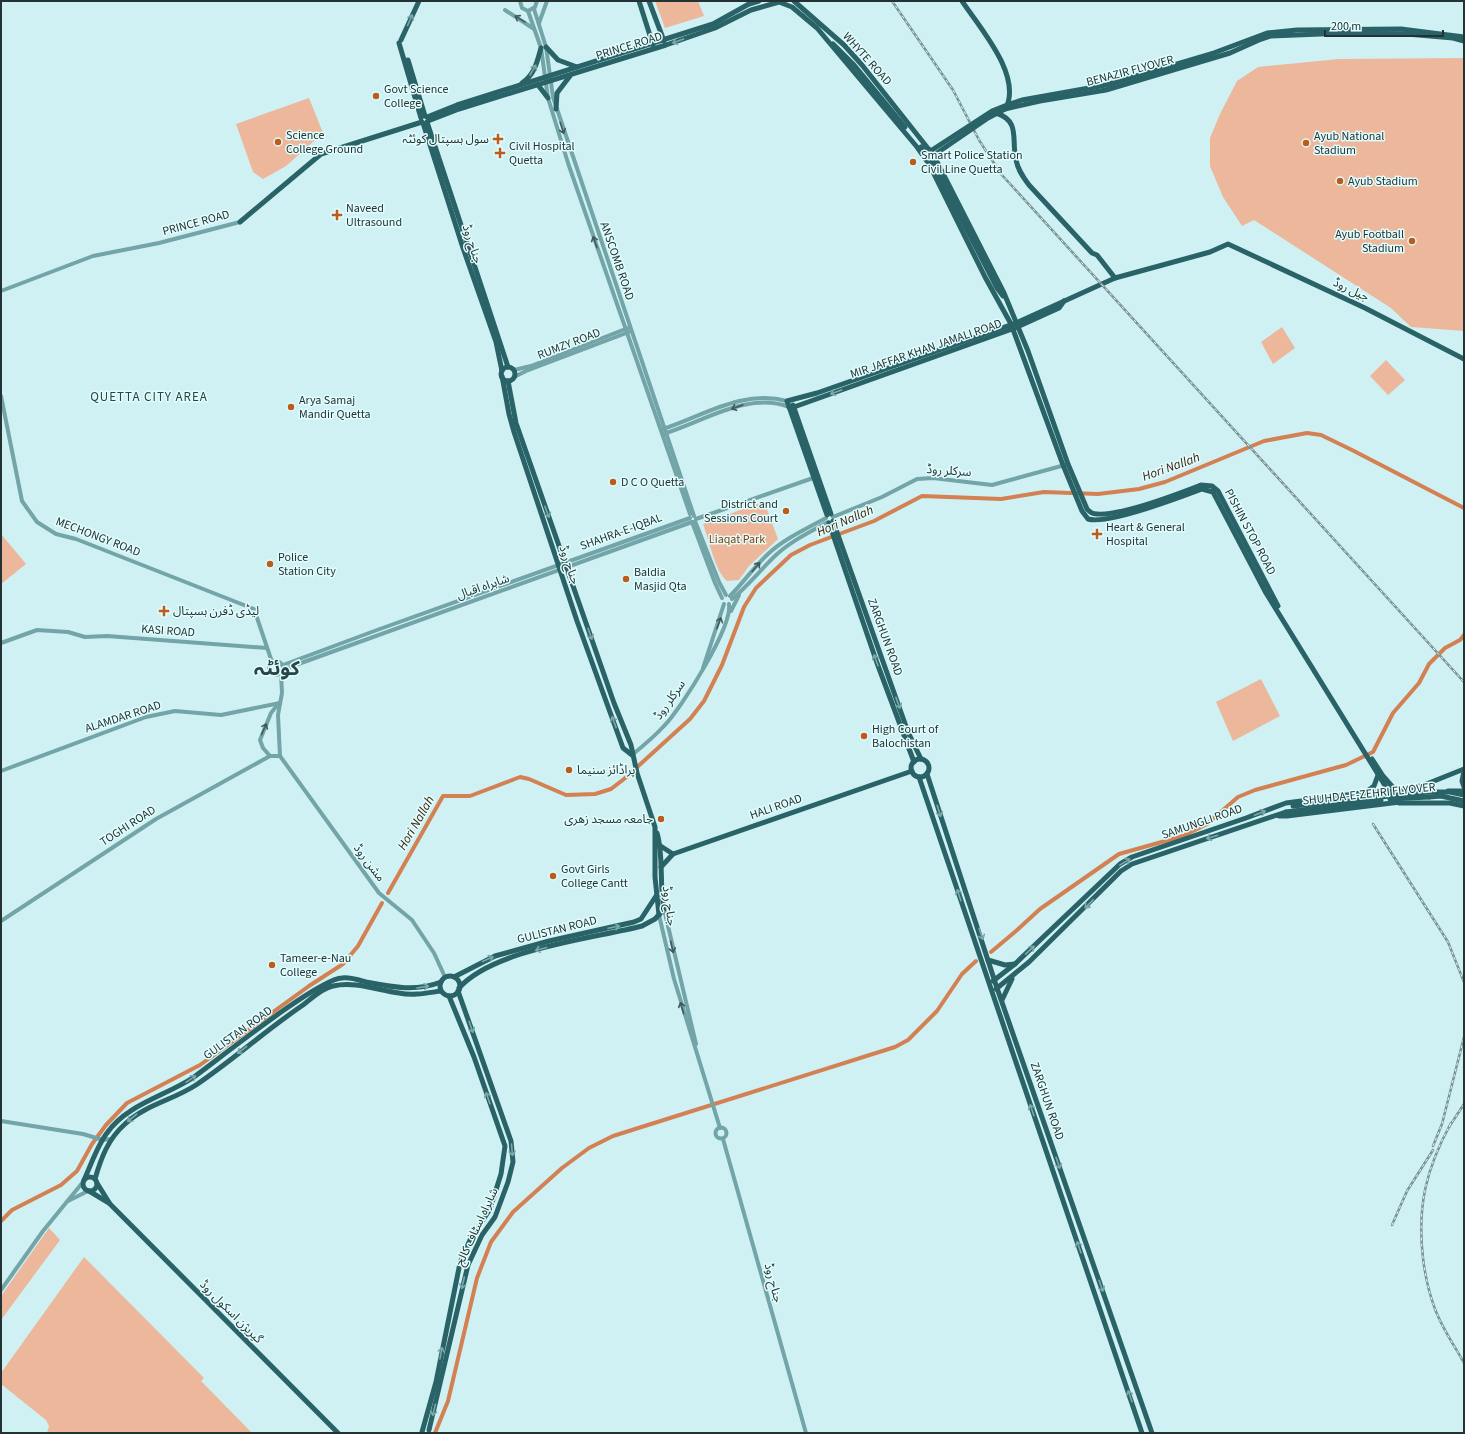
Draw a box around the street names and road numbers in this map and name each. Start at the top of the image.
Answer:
street label: PRINCE ROAD [594,28,664,64]
street label: WHYTE ROAD [838,29,896,89]
street label: BENAZIR FLYOVER [1084,51,1176,91]
street label: PRINCE ROAD [161,206,231,240]
street label: ANSCOMB ROAD [596,220,638,302]
street label: جناح روڈ [458,222,486,266]
street label: جیل روڈ [1330,274,1372,306]
street label: MIR JAFFAR KHAN JAMALI ROAD [848,315,1004,383]
street label: RUMZY ROAD [535,324,603,364]
street label: سرکلر روڈ [926,461,972,481]
street label: PISHIN STOP ROAD [1220,486,1280,578]
street label: SHAHRA-E-IQBAL [578,509,665,555]
street label: MECHONGY ROAD [53,513,143,561]
street label: جناح روڈ [554,543,584,587]
street label: شاہراہ اقبال [454,570,512,604]
street label: ZARGHUN ROAD [863,596,907,678]
street label: KASI ROAD [141,621,195,641]
street label: سرکلر روڈ [650,677,690,723]
street label: ALAMDAR ROAD [83,697,163,737]
street label: SHUHDA-E-ZEHRI FLYOVER [1302,779,1437,809]
street label: HALI ROAD [748,790,804,824]
street label: SAMUNGLI ROAD [1159,800,1245,844]
street label: TOGHI ROAD [97,802,159,850]
street label: مشن روڈ [349,841,389,885]
street label: جناح روڈ [658,885,680,927]
street label: GULISTAN ROAD [515,912,599,948]
street label: GULISTAN ROAD [200,1002,276,1064]
street label: ZARGHUN ROAD [1026,1060,1068,1142]
street label: شاہراہ اسٹاف کالج [451,1185,503,1269]
street label: جناح روڈ [760,1261,786,1305]
street label: گیریژن اسکول روڈ [196,1277,267,1348]

